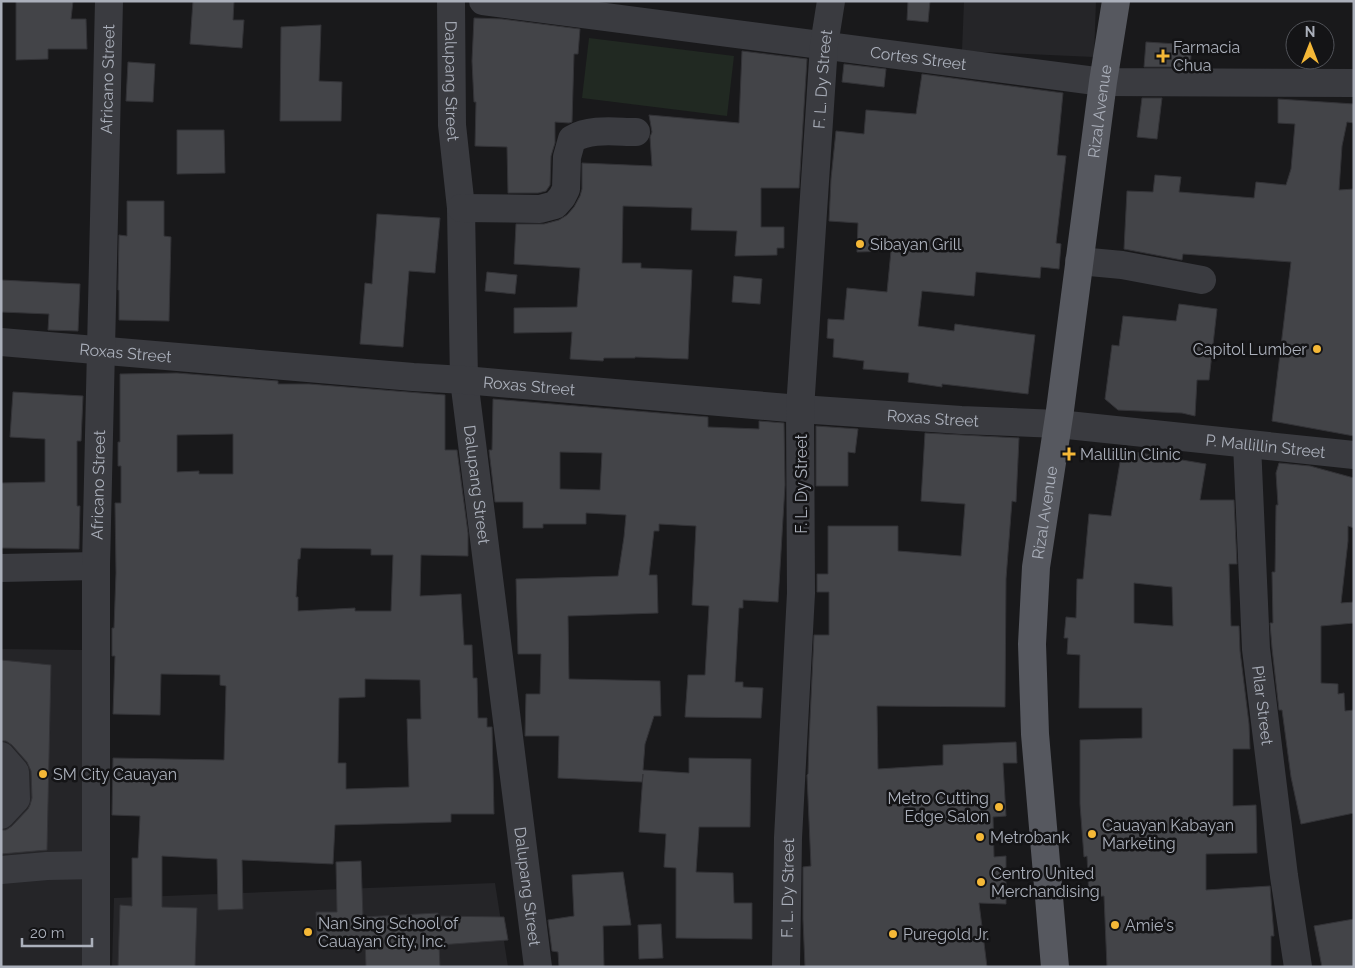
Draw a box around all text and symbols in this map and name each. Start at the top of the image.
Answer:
north arrow [1285,20,1335,70]
street label: Dalupang Street [442,21,463,143]
street label: Africano Street [96,23,118,134]
text: N [1305,24,1315,40]
street label: F. L. Dy Street [809,27,836,129]
place label: Farmacia Chua [1173,38,1240,75]
street label: Cortes Street [869,42,968,74]
marker: Farmacia Chua [1157,50,1169,62]
street label: Rizal Avenue [1084,63,1115,159]
place label: Sibayan Grill [870,235,962,254]
marker: Sibayan Grill [854,238,866,250]
street label: Roxas Street [79,339,173,366]
place label: Capitol Lumber [1193,340,1307,359]
marker: Capitol Lumber [1311,343,1323,355]
street label: Roxas Street [482,372,577,399]
street label: Roxas Street [886,405,980,430]
street label: Dalupang Street [460,424,494,546]
street label: Africano Street [87,429,109,540]
street label: P. Mallillin Street [1205,430,1327,462]
street label: F. L. Dy Street [792,434,811,534]
place label: Mallillin Clinic [1080,445,1181,464]
marker: Mallillin Clinic [1062,447,1076,461]
street label: Rizal Avenue [1028,465,1061,561]
street label: Pilar Street [1249,664,1277,747]
place label: SM City Cauayan [53,765,177,784]
marker: SM City Cauayan [37,768,49,780]
place label: Metro Cutting Edge Salon [888,789,989,826]
marker: Metro Cutting Edge Salon [993,801,1005,813]
place label: Cauayan Kabayan Marketing [1102,816,1234,853]
street label: Dalupang Street [511,826,545,948]
place label: Metrobank [990,828,1070,847]
marker: Cauayan Kabayan Marketing [1086,828,1098,840]
marker: Metrobank [974,831,986,843]
street label: F. L. Dy Street [777,837,798,938]
place label: Centro United Merchandising [991,864,1100,901]
marker: Centro United Merchandising [975,876,987,888]
place label: Nan Sing School of Cauayan City, Inc. [318,914,459,951]
scale bar [22,916,92,948]
place label: Amie's [1125,916,1174,935]
marker: Amie's [1109,919,1121,931]
text: 20 m [30,924,65,942]
place label: Puregold Jr. [903,925,989,944]
marker: Nan Sing School of Cauayan City, Inc. [302,926,314,938]
marker: Puregold Jr. [887,928,899,940]

